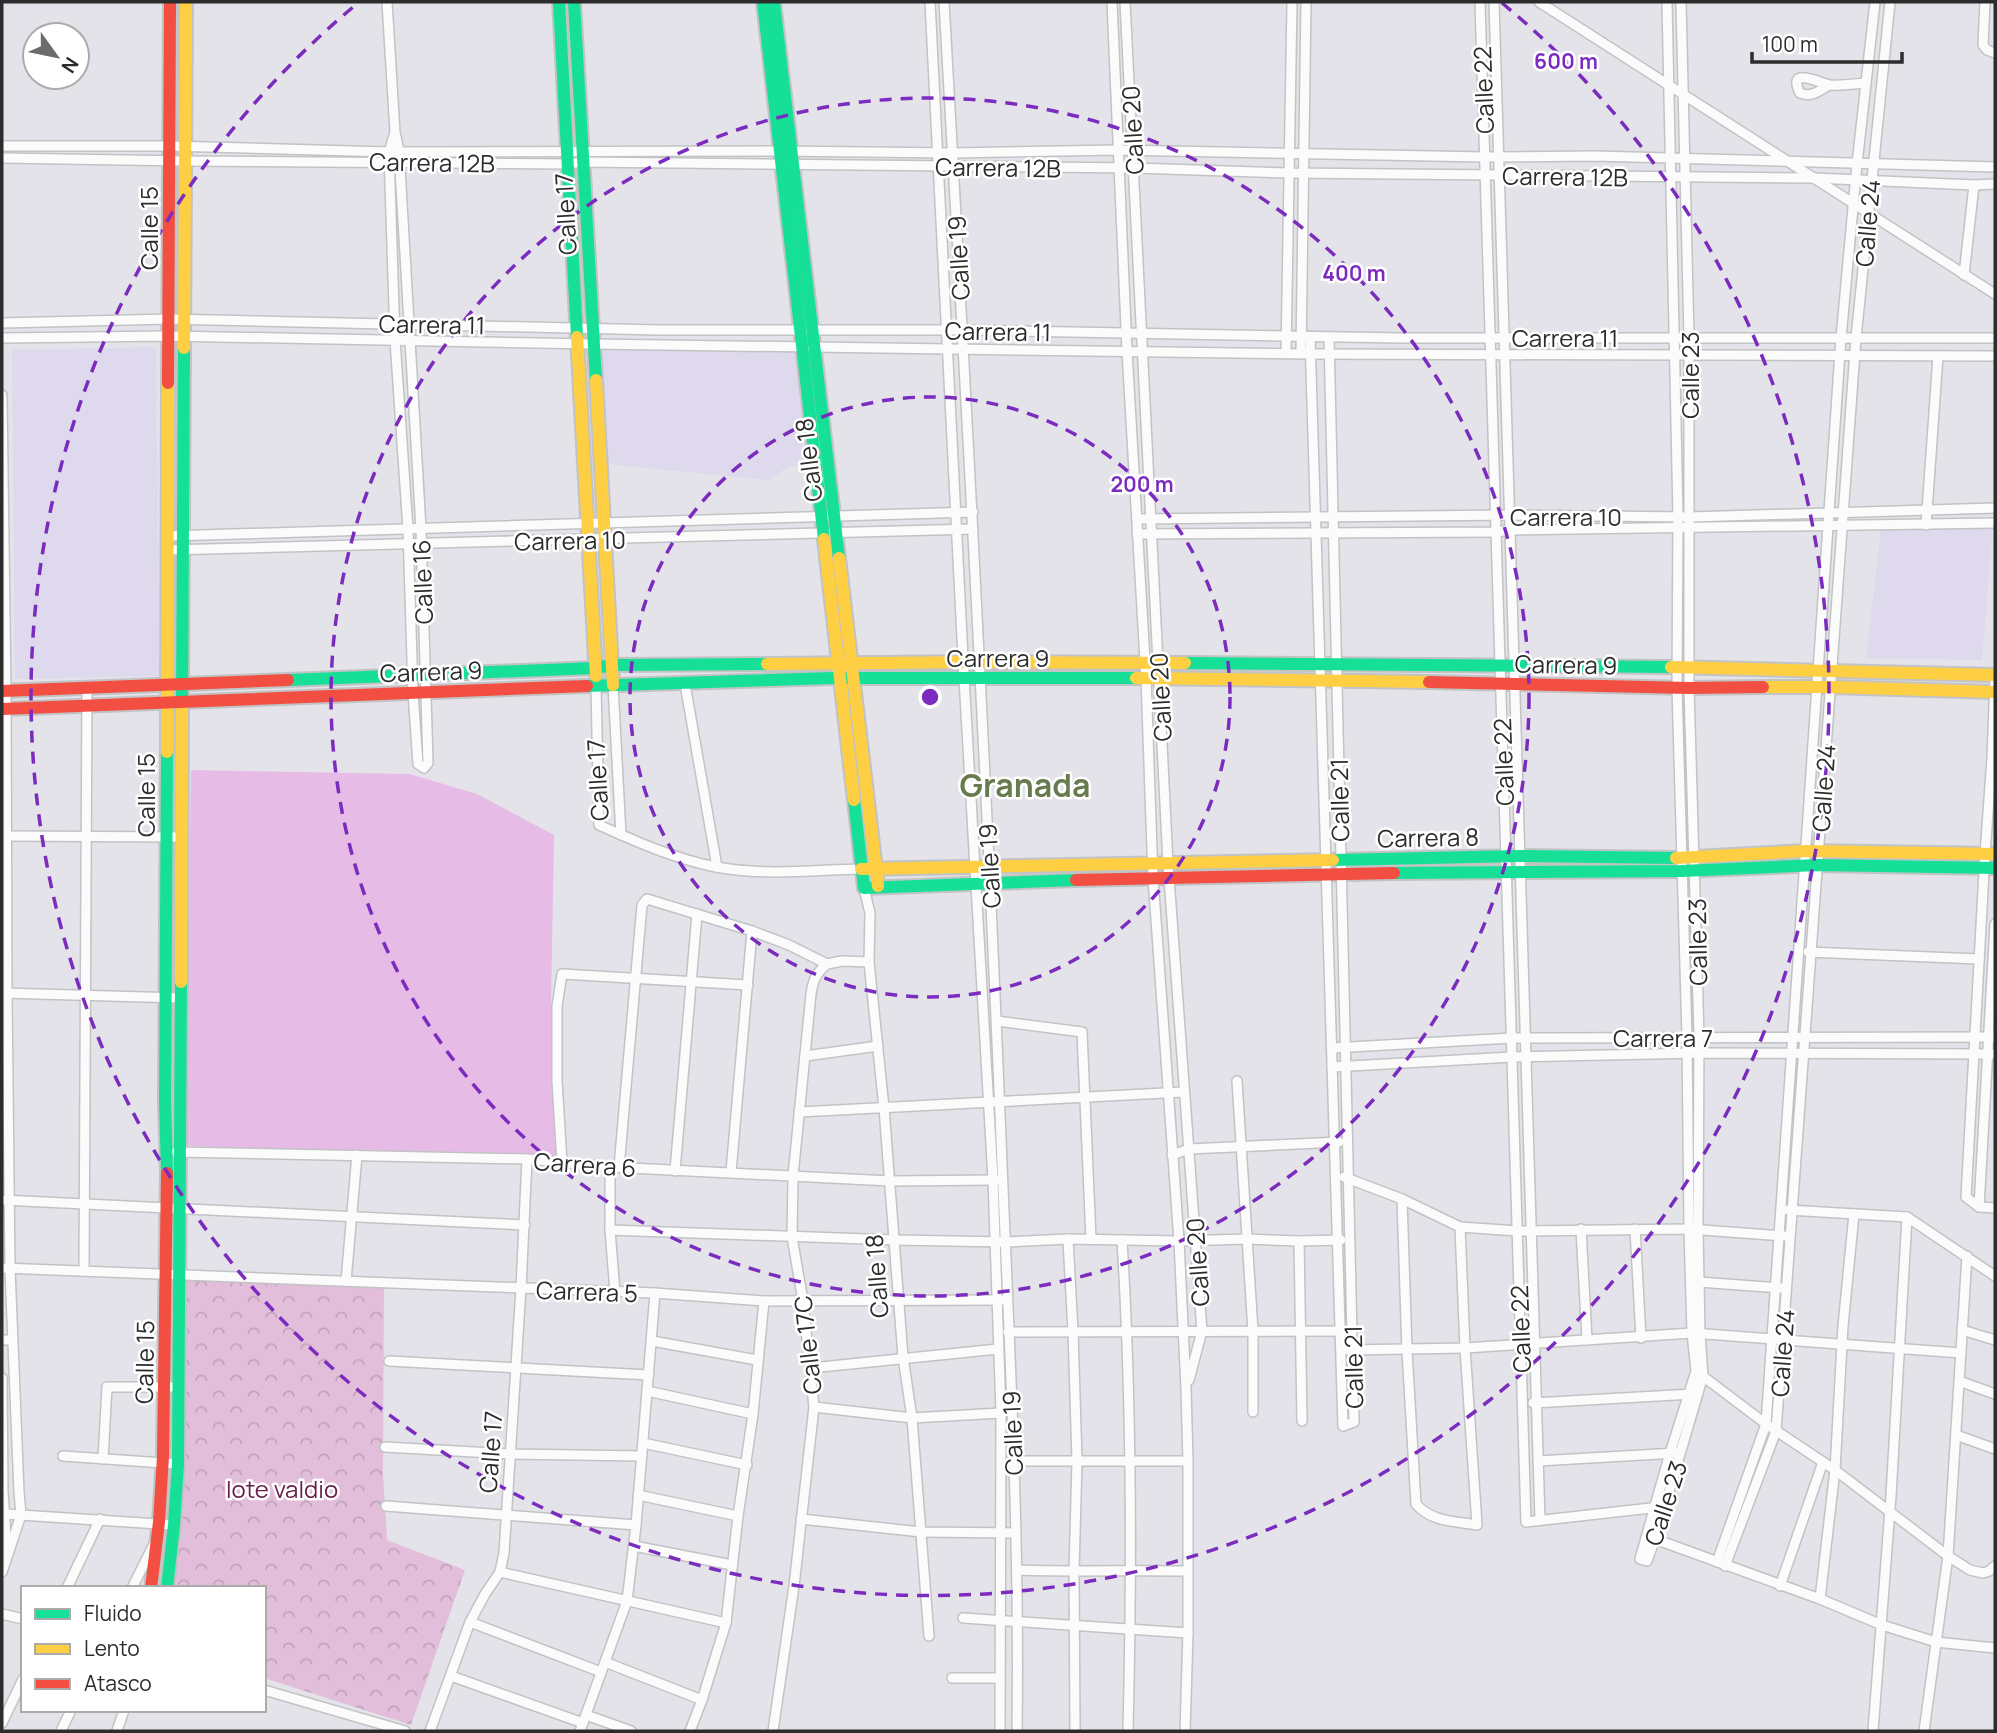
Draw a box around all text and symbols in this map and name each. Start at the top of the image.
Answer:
north arrow [21,21,91,91]
scale bar [1752,21,1902,65]
text: 100 m [1762,30,1818,58]
street label: Calle 22 [1465,45,1501,135]
text: 600 m [1534,47,1598,75]
text: N [56,52,85,78]
street label: Calle 20 [1113,85,1151,175]
street label: Carrera 12B [369,144,495,180]
street label: Carrera 12B [935,149,1061,185]
street label: Carrera 12B [1502,158,1628,194]
street label: Calle 17 [546,172,584,256]
street label: Calle 24 [1847,178,1887,268]
street label: Calle 15 [132,186,165,270]
street label: Calle 19 [939,215,977,301]
text: 400 m [1322,259,1386,287]
street label: Carrera 11 [378,307,486,341]
street label: Carrera 11 [944,314,1052,348]
street label: Carrera 11 [1512,321,1618,354]
street label: Calle 23 [1673,331,1706,419]
street label: Calle 18 [787,416,829,504]
text: 200 m [1110,470,1174,498]
street label: Carrera 10 [1510,500,1622,533]
street label: Carrera 10 [514,523,626,557]
street label: Calle 16 [404,539,440,625]
street label: Carrera 9 [947,641,1049,674]
street label: Carrera 9 [1514,647,1618,681]
street label: Calle 20 [1141,652,1179,742]
street label: Carrera 9 [379,653,483,689]
centre of rings [918,685,942,709]
street label: Calle 22 [1485,717,1521,807]
street label: Calle 17 [578,738,616,822]
street label: Calle 24 [1803,743,1843,833]
street label: Calle 15 [129,753,162,837]
street label: Calle 21 [1322,758,1356,842]
district label: Granada [960,763,1090,807]
street label: Carrera 8 [1377,820,1479,854]
street label: Calle 19 [970,823,1008,909]
street label: Calle 23 [1680,898,1714,986]
street label: Carrera 7 [1613,1021,1713,1054]
street label: Carrera 6 [533,1144,637,1184]
street label: Calle 20 [1177,1217,1217,1307]
street label: Calle 18 [857,1233,895,1319]
street label: Carrera 5 [536,1273,638,1309]
street label: Calle 22 [1502,1284,1538,1374]
street label: Calle 17C [785,1294,829,1396]
street label: Calle 24 [1762,1308,1802,1398]
street label: Calle 15 [127,1320,161,1404]
street label: Calle 21 [1336,1325,1370,1409]
street label: Calle 19 [994,1390,1030,1476]
street label: Calle 17 [471,1410,509,1494]
street label: Calle 23 [1636,1456,1694,1550]
park label: lote valdio [226,1472,338,1505]
legend [21,1586,266,1712]
text: Fluido [84,1599,142,1627]
text: Lento [84,1634,140,1662]
text: Atasco [84,1669,152,1697]

